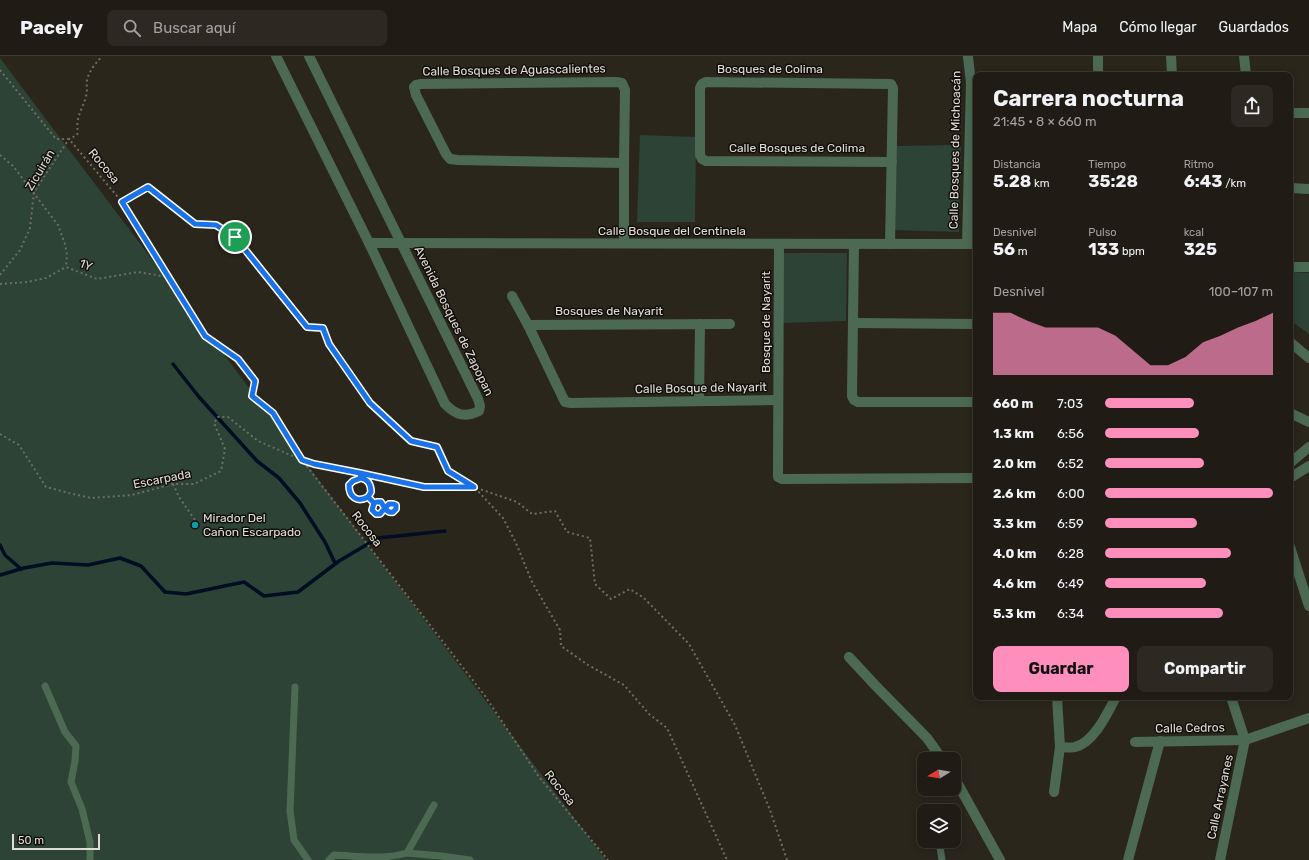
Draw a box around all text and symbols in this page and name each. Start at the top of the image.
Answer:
search box [107,10,387,46]
text: Pacely [20,16,83,39]
icon: search [121,17,143,39]
text: Buscar aquí [153,19,235,37]
text: Mapa [1062,19,1097,36]
text: Cómo llegar [1119,19,1197,36]
text: Guardados [1219,19,1289,36]
street label: Calle Bosques de Aguascalientes [422,61,606,79]
street label: Bosques de Colima [717,62,823,76]
street label: Calle Bosques de Michoacán [947,71,963,229]
text: Carrera nocturna [993,85,1184,112]
button: share [1231,85,1273,127]
text: 21:45 · 8 × 660 m [993,114,1097,129]
street label: Calle Bosques de Colima [729,141,865,155]
street label: Rocosa [85,146,123,186]
street label: Zicuirán [22,147,58,193]
text: Distancia [993,158,1041,171]
text: Tiempo [1088,158,1126,171]
text: Ritmo [1184,158,1214,171]
text: 5.28 [993,171,1031,191]
text: 35:28 [1088,171,1138,191]
text: 6:43 [1184,171,1223,191]
text: km [1031,177,1049,190]
text: /km [1223,177,1246,190]
pin [218,220,252,254]
street label: Calle Bosque del Centinela [598,224,746,238]
icon: arrive [224,226,246,248]
text: Desnivel [993,226,1036,239]
text: Pulso [1088,226,1117,239]
text: kcal [1184,226,1204,239]
text: 56 [993,239,1015,259]
text: 133 [1088,239,1119,259]
text: 325 [1184,239,1217,259]
street label: Avenida Bosques de Zapopan [412,244,496,398]
text: m [1015,245,1028,258]
text: bpm [1119,245,1145,258]
street label: 1Y [77,256,95,274]
street label: Bosque de Nayarit [759,271,773,373]
text: Desnivel [993,284,1044,299]
text: 100–107 m [1209,284,1273,299]
street label: Bosques de Nayarit [555,304,663,318]
street label: Calle Bosque de Nayarit [635,380,767,396]
text: 660 m [993,396,1033,411]
text: 7:03 [1057,396,1083,411]
text: 1.3 km [993,426,1034,441]
text: 6:56 [1057,426,1084,441]
text: 2.0 km [993,456,1036,471]
text: 6:52 [1057,456,1084,471]
street label: Escarpada [132,467,192,491]
text: 2.6 km [993,486,1036,501]
text: 6:00 [1057,486,1085,501]
street label: Rocosa [349,509,385,549]
place label: Mirador Del Cañon Escarpado [203,511,301,539]
text: 3.3 km [993,516,1036,531]
text: 6:59 [1057,516,1084,531]
marker: Mirador Del Cañon Escarpado [190,520,200,530]
text: 4.0 km [993,546,1037,561]
text: 6:28 [1057,546,1084,561]
text: 4.6 km [993,576,1036,591]
text: 6:49 [1057,576,1084,591]
text: 5.3 km [993,606,1036,621]
text: 6:34 [1057,606,1084,621]
button: Guardar [993,646,1129,692]
button: Compartir [1137,646,1273,692]
street label: Calle Cedros [1155,720,1225,736]
north arrow [917,752,961,796]
map controls [917,752,961,848]
street label: Calle Arrayanes [1204,753,1236,841]
street label: Rocosa [542,768,578,808]
button: layers [917,804,961,848]
scale bar [12,832,100,851]
text: 50 m [18,834,44,847]

